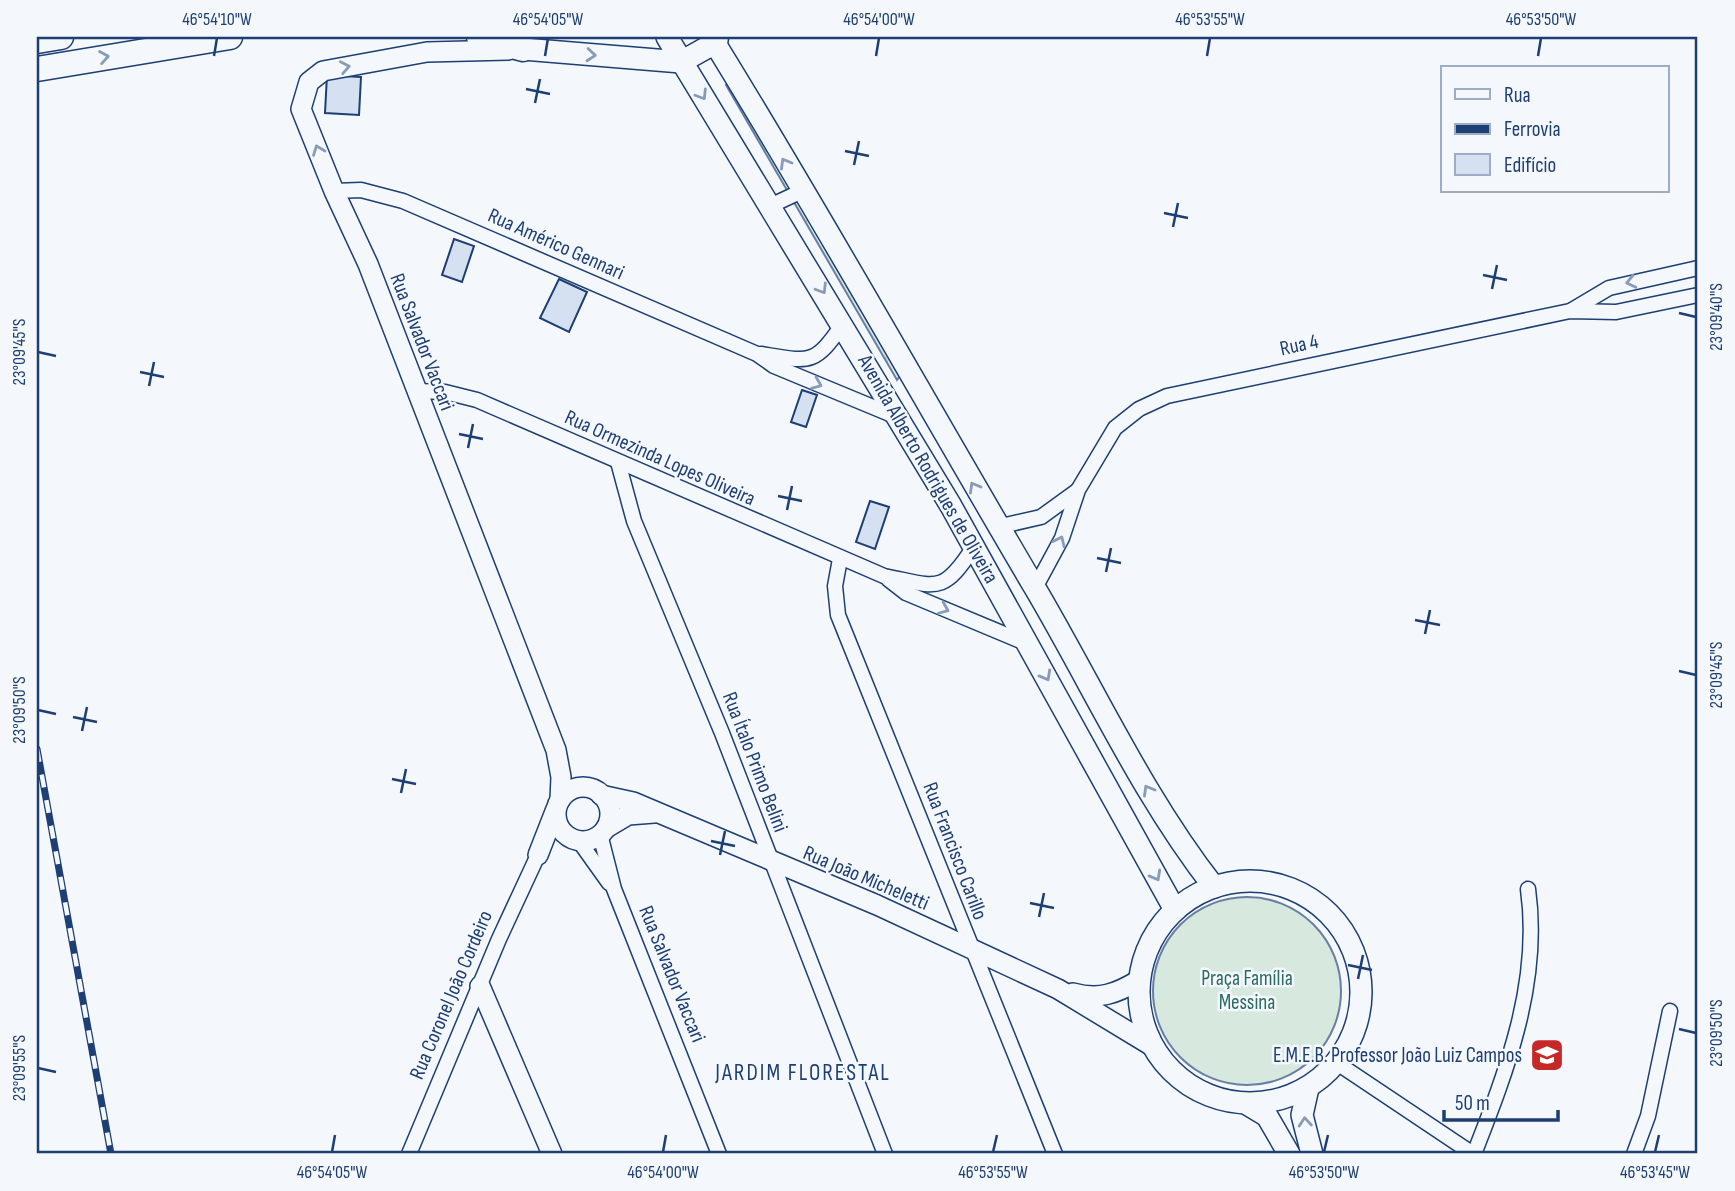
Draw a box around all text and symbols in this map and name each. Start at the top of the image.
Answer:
text: 46°54'10"W [182,9,252,30]
text: 46°54'05"W [513,9,584,30]
text: 46°54'00"W [843,9,915,30]
text: 46°53'55"W [1175,9,1245,30]
text: 46°53'50"W [1506,9,1577,30]
one-way arrow [586,47,597,62]
one-way arrow [98,51,110,66]
one-way arrow [339,60,351,75]
legend [1441,66,1668,192]
text: Rua [1504,83,1531,108]
one-way arrow [694,88,707,101]
text: Ferrovia [1504,117,1561,142]
one-way arrow [312,145,326,157]
text: Edifício [1504,153,1556,178]
one-way arrow [781,158,794,171]
street label: Rua Américo Gennari [484,203,628,285]
street label: Rua Salvador Vaccari [384,270,460,414]
one-way arrow [1626,274,1638,288]
one-way arrow [813,281,826,294]
text: 23°09'40"S [1706,283,1727,351]
text: 23°09'45"S [9,318,30,385]
street label: Rua 4 [1277,329,1321,361]
street label: Avenida Alberto Rodrigues de Oliveira [852,349,1004,588]
one-way arrow [810,376,822,390]
street label: Rua Ormezinda Lopes Oliveira [561,405,759,511]
one-way arrow [969,481,982,494]
one-way arrow [1051,535,1065,548]
one-way arrow [937,600,949,614]
text: 23°09'45"S [1706,641,1727,708]
one-way arrow [1038,669,1051,682]
text: 23°09'50"S [9,676,30,744]
street label: Rua Ítalo Primo Belini [717,689,793,835]
street label: Rua Francisco Carillo [917,779,993,923]
one-way arrow [1143,785,1156,797]
street label: Rua João Micheletti [799,840,933,916]
one-way arrow [1148,868,1161,881]
street label: Rua Salvador Vaccari [633,902,711,1046]
street label: Rua Coronel João Cordeiro [404,907,498,1083]
park label: Praça Família Messina [1201,966,1293,1015]
text: 23°09'50"S [1706,999,1727,1067]
text: 23°09'55"S [9,1034,30,1101]
school or university icon: E.M.E.B. Professor João Luiz Campos [1528,1036,1566,1074]
place label: E.M.E.B. Professor João Luiz Campos [1273,1043,1522,1068]
district label: JARDIM FLORESTAL [714,1059,891,1087]
scale bar [1444,1079,1558,1123]
text: 50 m [1455,1091,1490,1116]
one-way arrow [1298,1116,1313,1127]
text: 46°54'05"W [297,1162,368,1183]
text: 46°54'00"W [627,1162,699,1183]
text: 46°53'55"W [958,1162,1028,1183]
text: 46°53'50"W [1289,1162,1360,1183]
text: 46°53'45"W [1620,1162,1690,1183]

